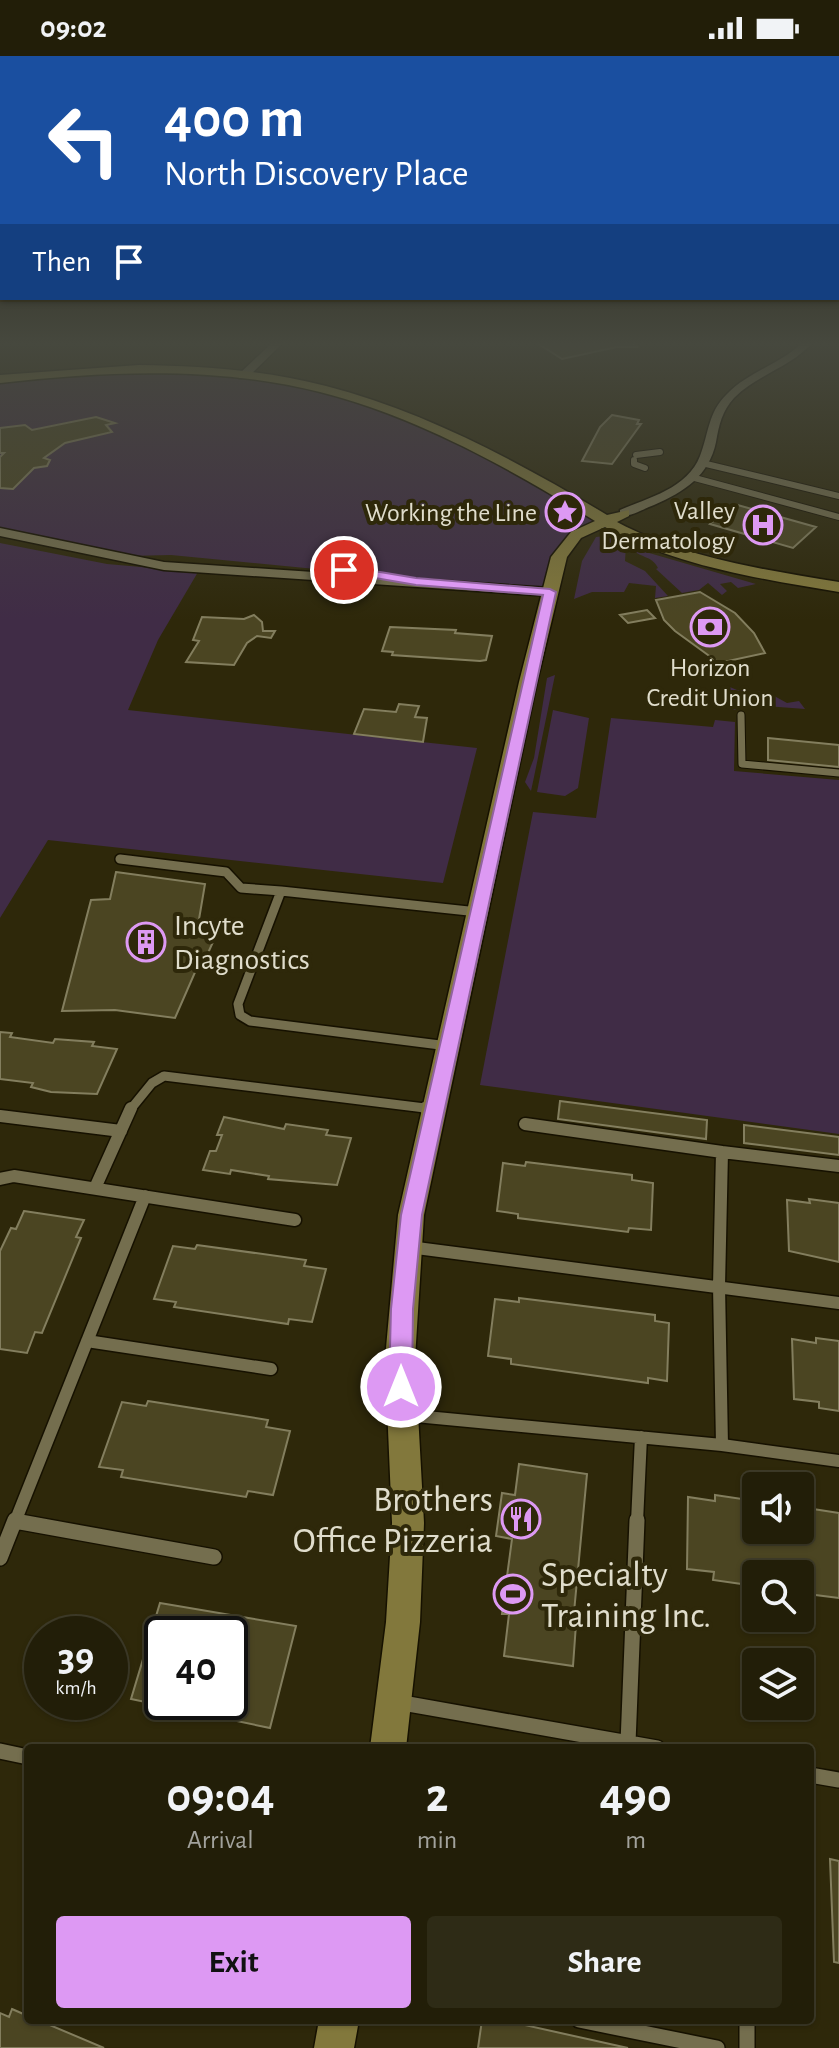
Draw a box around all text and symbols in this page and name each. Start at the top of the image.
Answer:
text: 09:02 [40,13,107,43]
icon: left [32,88,136,192]
text: 400 m [164,91,304,147]
text: North Discovery Place [164,156,469,192]
icon: arrive [107,240,151,284]
text: Then [32,247,91,277]
place icon: Working the Line [544,491,586,533]
place label: Valley Dermatology [601,498,735,554]
place label: Working the Line [365,500,537,526]
hospital icon: Valley Dermatology [742,504,784,546]
pin [310,536,378,604]
icon: arrive [322,548,366,592]
bank icon: Horizon Credit Union [689,606,731,648]
place label: Horizon Credit Union [646,655,774,711]
place label: Incyte Diagnostics [174,911,310,975]
building icon: Incyte Diagnostics [125,921,167,963]
position arrow [359,1345,443,1429]
map controls [742,1472,814,1720]
button: sound [742,1472,814,1544]
place label: Brothers Office Pizzeria [293,1482,493,1559]
restaurant icon: Brothers Office Pizzeria [500,1498,542,1540]
place label: Specialty Training Inc. [541,1557,711,1634]
button: search [742,1560,814,1632]
sports icon: Specialty Training Inc. [492,1573,534,1615]
speed limit sign: 40 [144,1616,248,1720]
text: 39 [58,1638,94,1678]
button: layers [742,1648,814,1720]
text: km/h [55,1678,97,1698]
text: 09:04 [166,1773,275,1821]
text: 2 [426,1773,448,1821]
text: 490 [599,1773,672,1821]
text: Arrival [187,1827,254,1853]
text: min [417,1827,457,1853]
text: m [625,1827,646,1853]
button: Exit [56,1916,411,2008]
button: Share [427,1916,782,2008]

